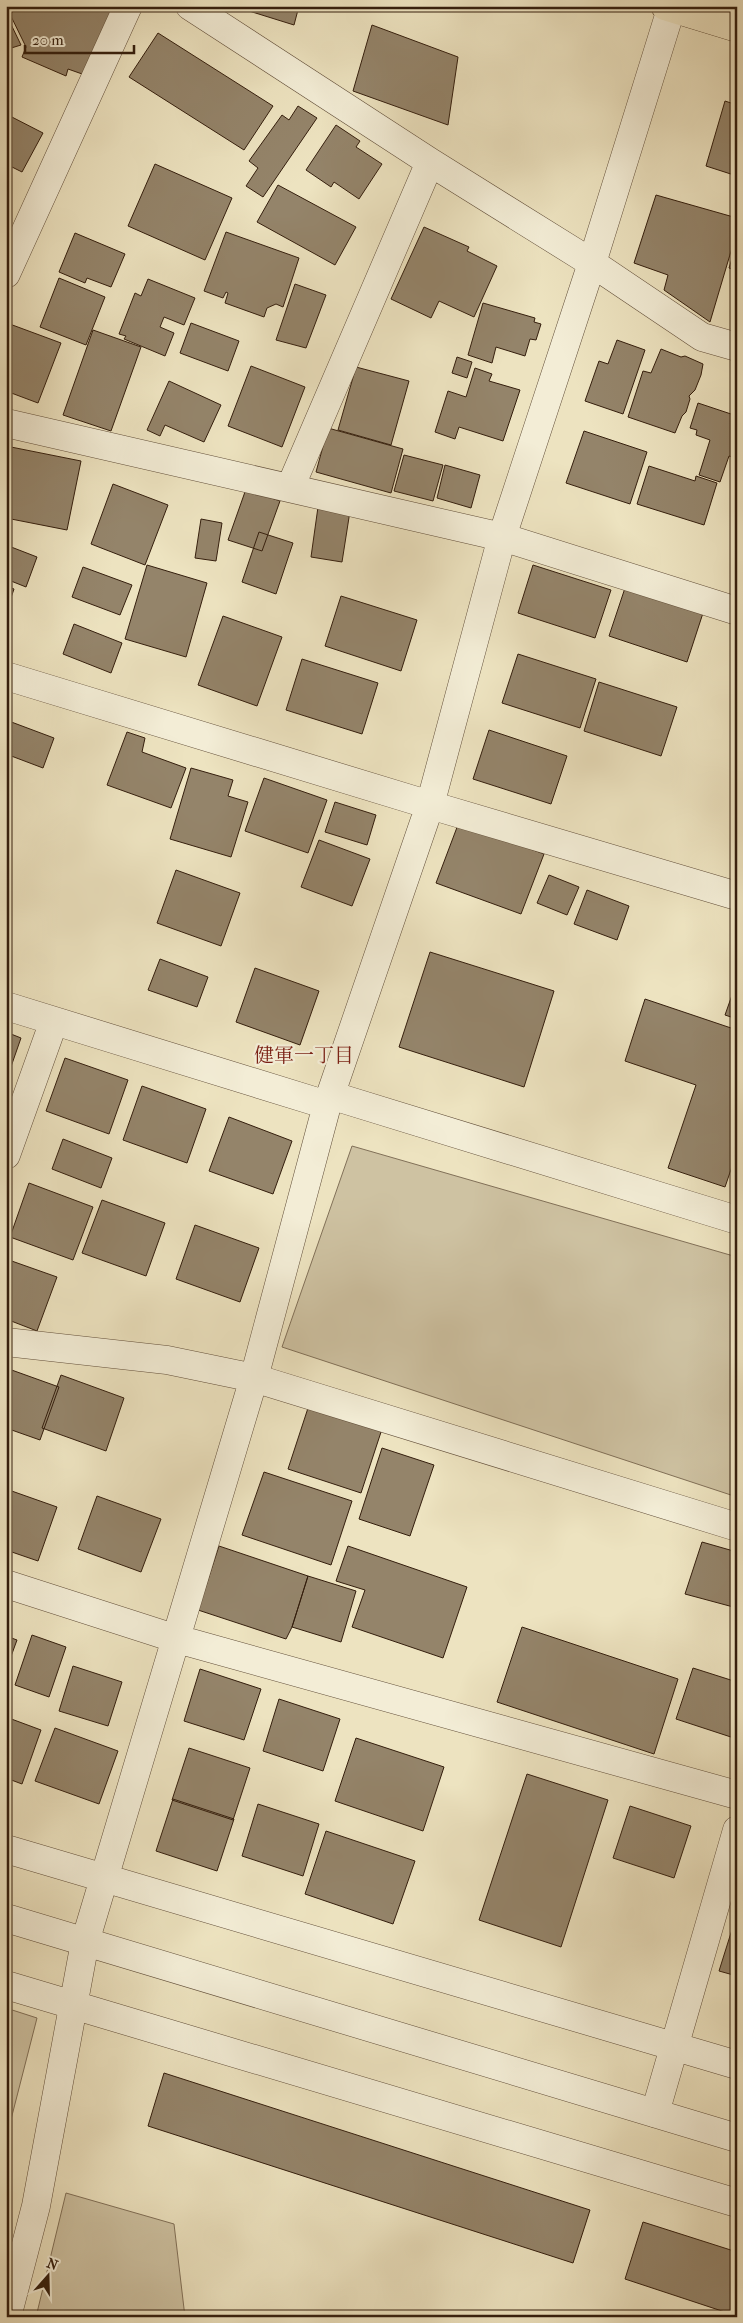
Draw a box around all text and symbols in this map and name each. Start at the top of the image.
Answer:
scale bar [25,22,134,54]
text: 20 m [32,31,64,49]
district label: 健軍一丁目 [254,1044,354,1067]
north arrow [22,2250,72,2300]
text: N [44,2254,61,2274]

